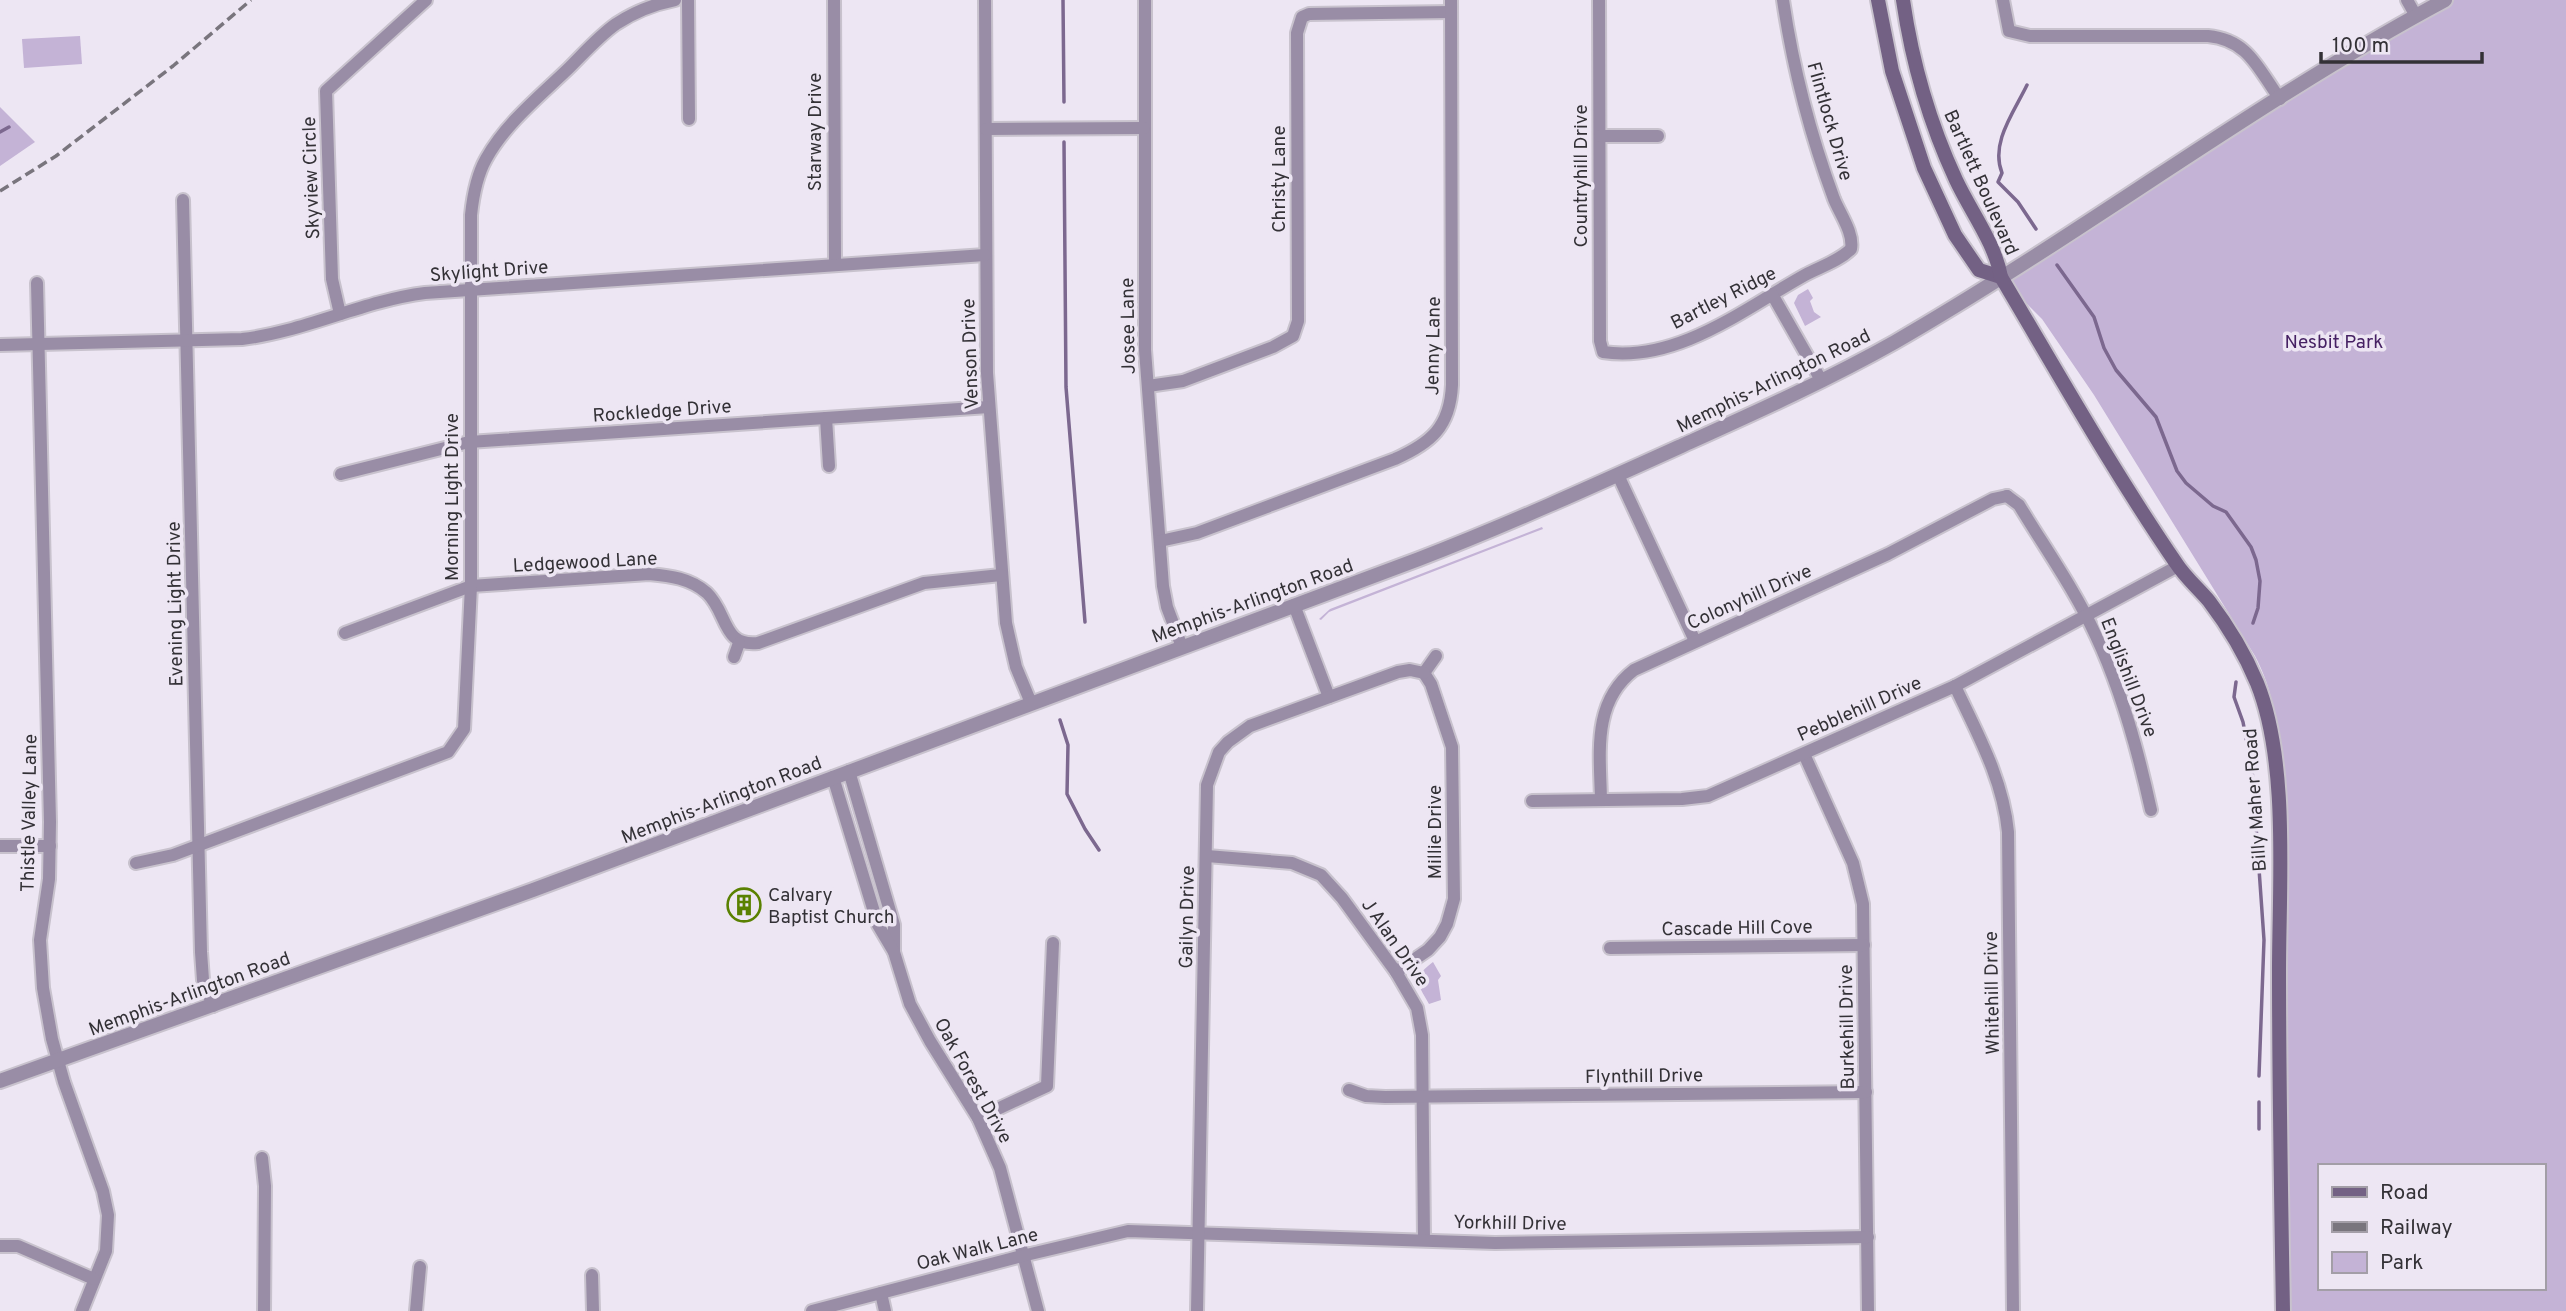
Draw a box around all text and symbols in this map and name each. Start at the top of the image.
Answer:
scale bar [2321,21,2482,65]
text: 100 m [2332,33,2389,60]
street label: Flintlock Drive [1801,59,1858,184]
street label: Starway Drive [804,73,828,191]
street label: Countryhill Drive [1570,104,1594,248]
street label: Bartlett Boulevard [1937,106,2023,259]
street label: Skyview Circle [298,116,326,240]
street label: Christy Lane [1268,125,1292,233]
street label: Skylight Drive [429,256,549,288]
street label: Bartley Ridge [1667,262,1781,336]
street label: Josee Lane [1116,277,1142,375]
street label: Jenny Lane [1421,296,1447,396]
street label: Venson Drive [957,298,985,410]
street label: Memphis-Arlington Road [1673,324,1875,439]
park label: Nesbit Park [2285,331,2383,355]
street label: Rockledge Drive [592,395,732,429]
street label: Morning Light Drive [441,413,465,581]
street label: Evening Light Drive [163,521,189,687]
street label: Ledgewood Lane [512,547,658,579]
street label: Memphis-Arlington Road [1149,554,1357,650]
street label: Colonyhill Drive [1684,560,1816,636]
street label: Englishill Drive [2094,614,2162,741]
street label: Pebblehill Drive [1794,672,1926,748]
street label: Billy Maher Road [2239,727,2273,872]
street label: Thistle Valley Lane [17,734,43,892]
street label: Memphis-Arlington Road [618,752,825,850]
street label: Millie Drive [1424,785,1448,879]
street label: Gailyn Drive [1175,865,1201,969]
place label: Calvary Baptist Church [768,884,894,930]
building icon: Calvary Baptist Church [725,886,763,924]
street label: J Alan Drive [1355,894,1434,992]
street label: Cascade Hill Cove [1661,916,1813,942]
street label: Whitehill Drive [1980,931,2006,1055]
street label: Memphis-Arlington Road [86,947,294,1043]
street label: Burkehill Drive [1835,964,1861,1090]
street label: Oak Forest Drive [928,1014,1017,1148]
street label: Flynthill Drive [1585,1064,1703,1090]
legend [2318,1164,2545,1290]
text: Road [2380,1180,2429,1207]
street label: Yorkhill Drive [1453,1211,1567,1237]
text: Railway [2380,1215,2453,1242]
street label: Oak Walk Lane [914,1223,1041,1277]
text: Park [2380,1250,2423,1277]

